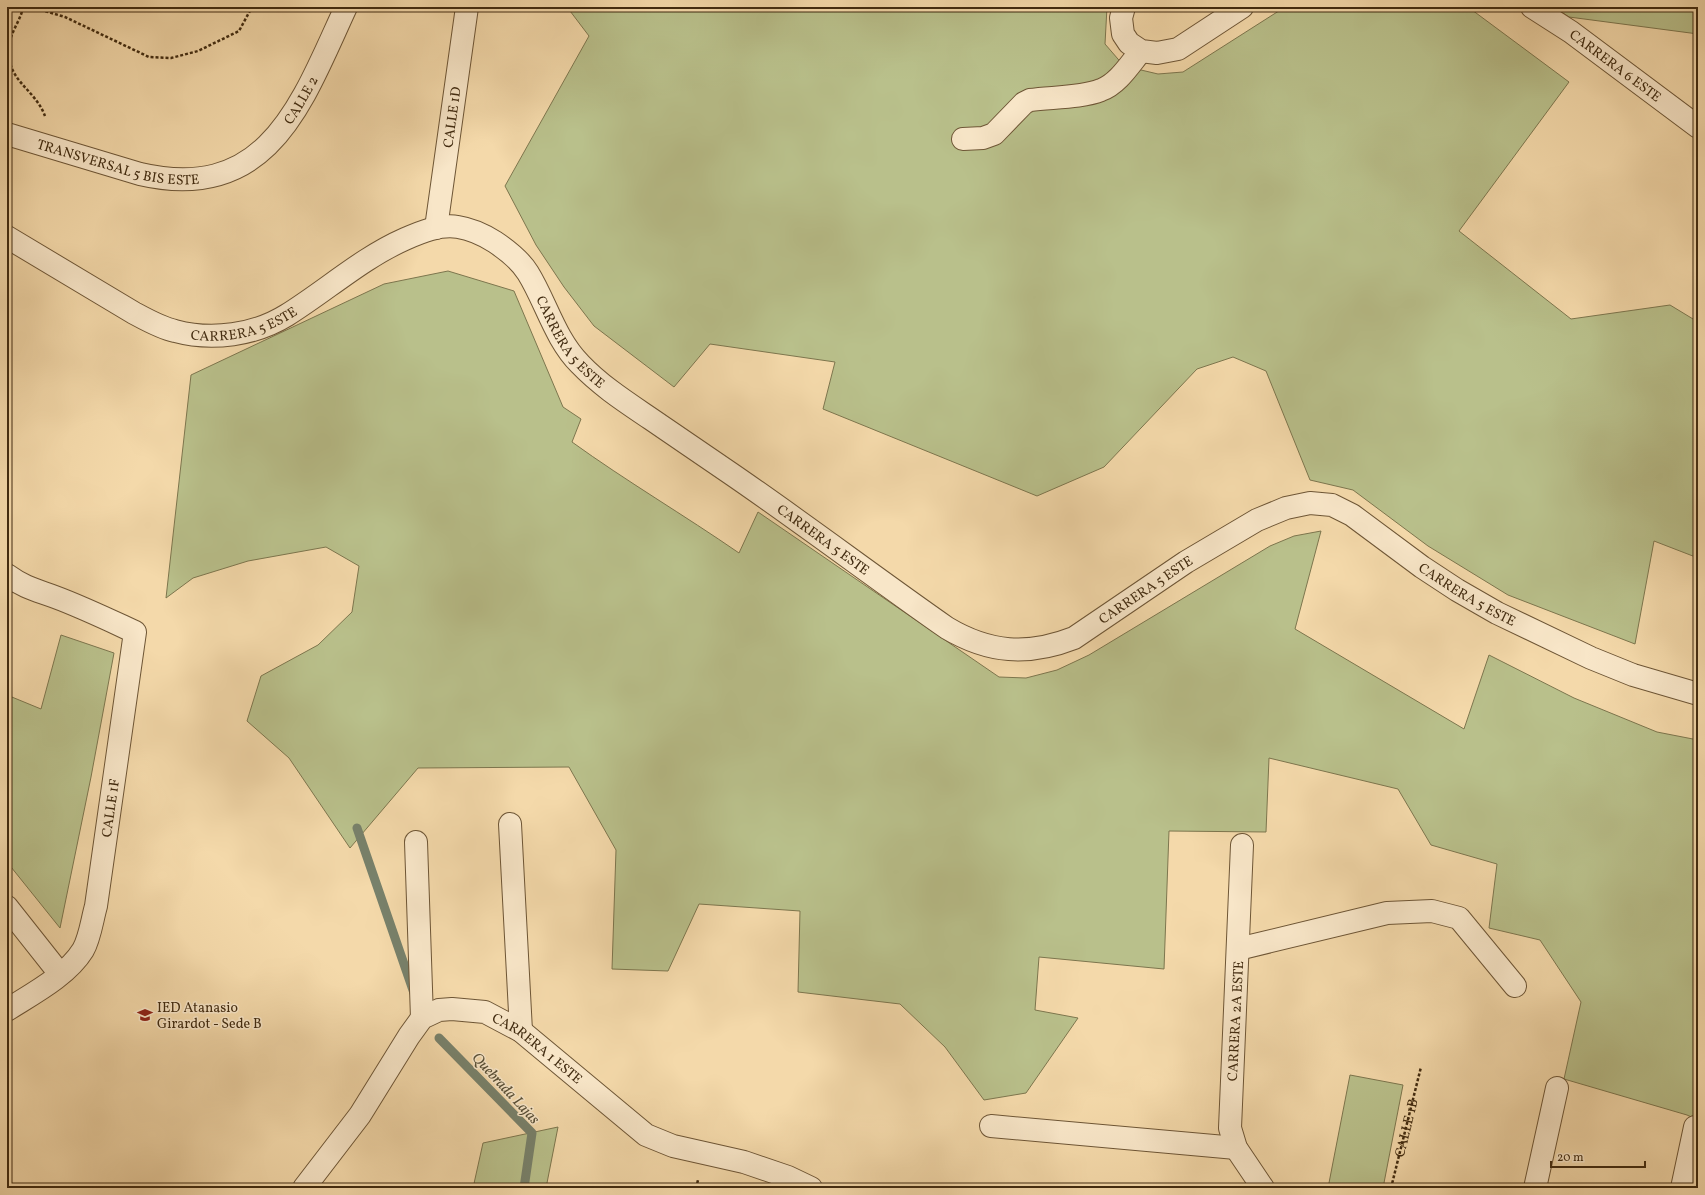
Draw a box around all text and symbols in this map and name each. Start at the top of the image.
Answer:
street label: CARRERA 6 ESTE [1565,26,1665,107]
street label: CALLE 2 [280,73,323,129]
street label: CALLE 1D [439,86,467,149]
street label: TRANSVERSAL 5 BIS ESTE [34,135,200,190]
street label: CARRERA 5 ESTE [530,293,608,394]
street label: CARRERA 5 ESTE [190,303,301,347]
street label: CARRERA 5 ESTE [772,501,873,580]
street label: CARRERA 5 ESTE [1095,552,1197,629]
street label: CARRERA 5 ESTE [1414,559,1518,632]
street label: CALLE 1F [98,778,125,839]
street label: CARRERA 2A ESTE [1224,960,1249,1082]
place label: IED Atanasio Girardot - Sede B [157,999,262,1034]
school or university icon: IED Atanasio Girardot - Sede B [136,1006,154,1024]
street label: CARRERA 1 ESTE [488,1009,586,1089]
water label: Quebrada Lajas [466,1048,544,1130]
street label: CALLE 1B [1391,1097,1424,1160]
scale bar [1551,1143,1645,1169]
text: 20 m [1557,1150,1584,1166]

